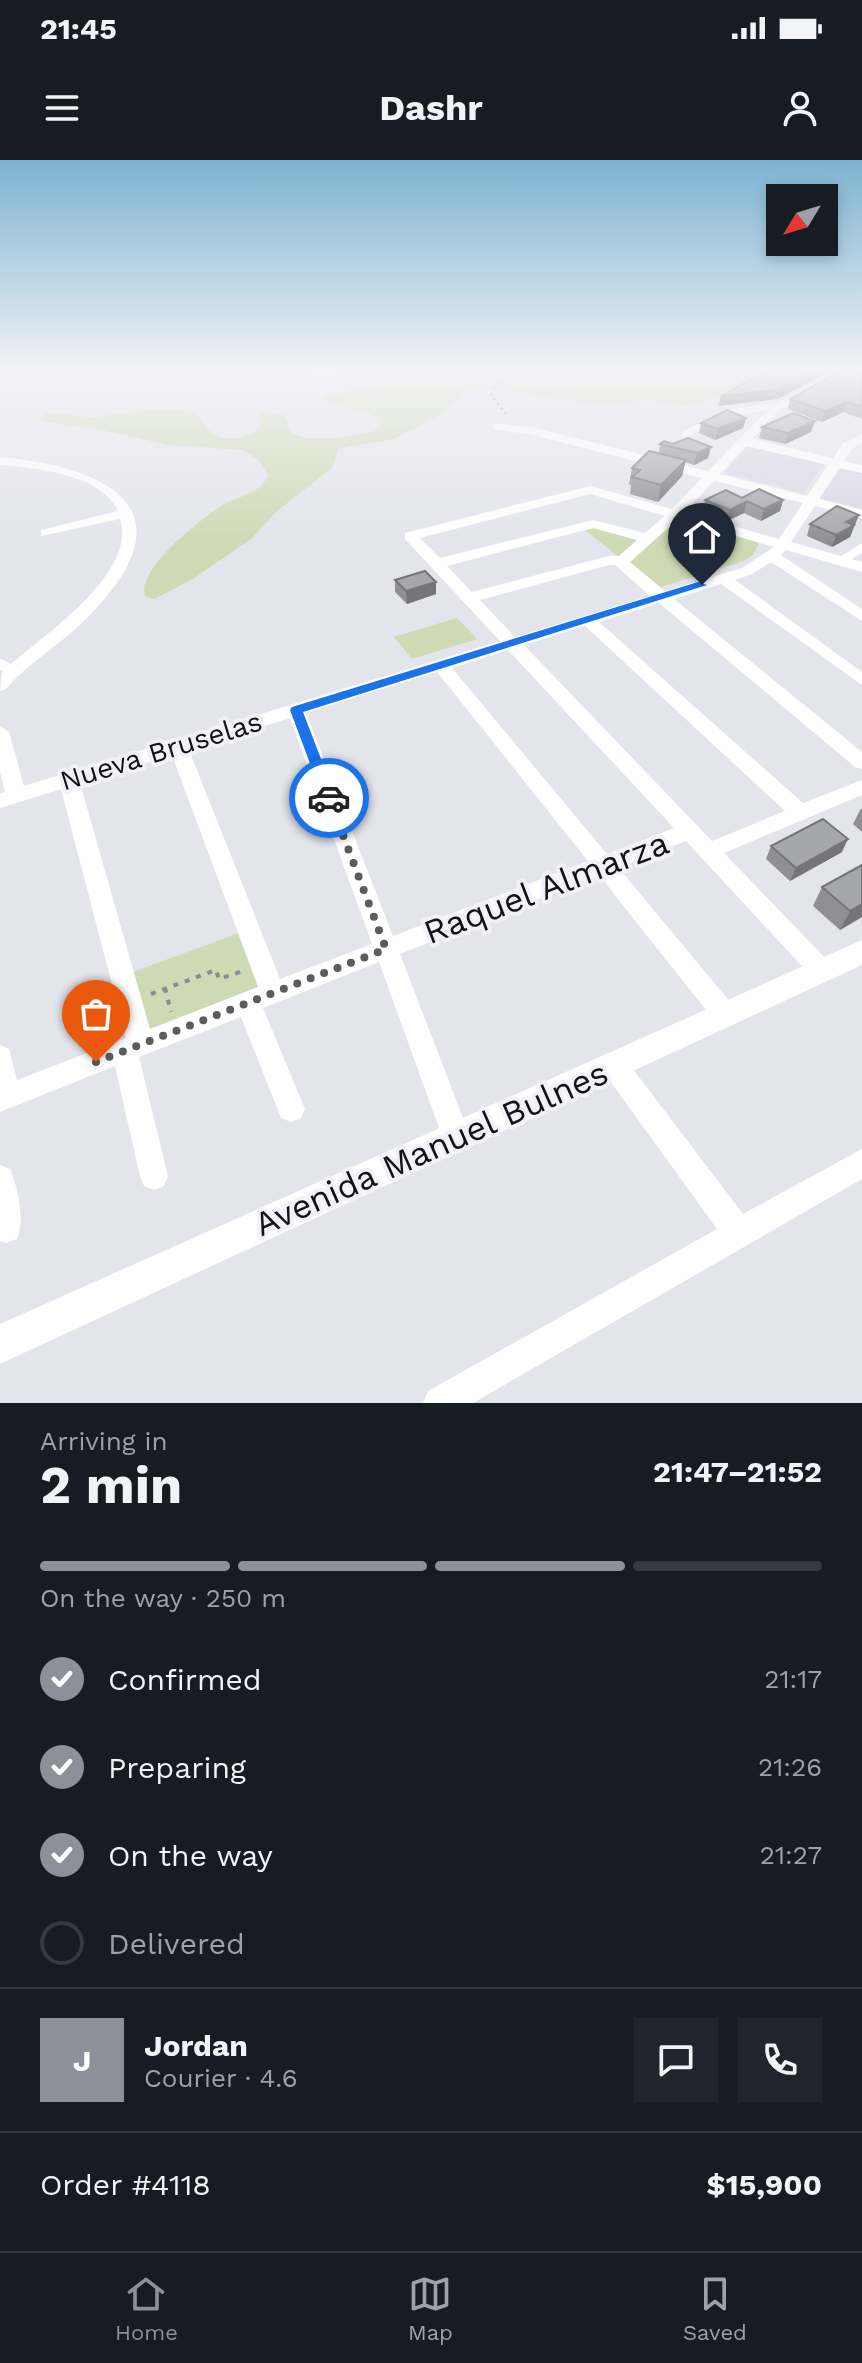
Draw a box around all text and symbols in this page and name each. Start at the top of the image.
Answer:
text: 21:45 [40,11,117,46]
icon: menu [40,86,84,130]
icon: person [778,86,822,130]
text: Dashr [379,87,483,129]
north arrow [766,184,838,256]
map controls [766,184,838,256]
pin [668,503,736,585]
icon: home [680,515,724,559]
street label: Nueva Bruselas [56,705,266,797]
courier [289,758,369,838]
icon: car [307,776,351,820]
street label: Raquel Almarza [418,822,674,952]
pin [62,980,130,1062]
icon: bag [74,992,118,1036]
street label: Avenida Manuel Bulnes [248,1052,614,1244]
text: Arriving in [40,1426,168,1456]
text: 21:47–21:52 [653,1454,822,1489]
text: 2 min [40,1455,182,1516]
text: On the way · 250 m [40,1583,286,1613]
icon: check [40,1657,84,1701]
text: Confirmed [108,1662,262,1697]
text: 21:17 [764,1664,822,1694]
icon: check [40,1745,84,1789]
text: Preparing [108,1750,246,1785]
text: 21:26 [758,1752,822,1782]
icon: check [40,1833,84,1877]
text: On the way [108,1838,273,1873]
text: 21:27 [760,1840,822,1870]
text: Delivered [108,1926,245,1961]
button: chat [634,2018,718,2102]
button: phone [738,2018,822,2102]
text: Jordan [144,2028,248,2063]
text: J [73,2043,91,2078]
text: Courier · 4.6 [144,2063,298,2093]
text: Order #4118 [40,2167,211,2202]
text: $15,900 [707,2167,822,2202]
tab: Home [115,2272,178,2345]
tab: Map [408,2272,453,2345]
tab: Saved [683,2272,747,2345]

